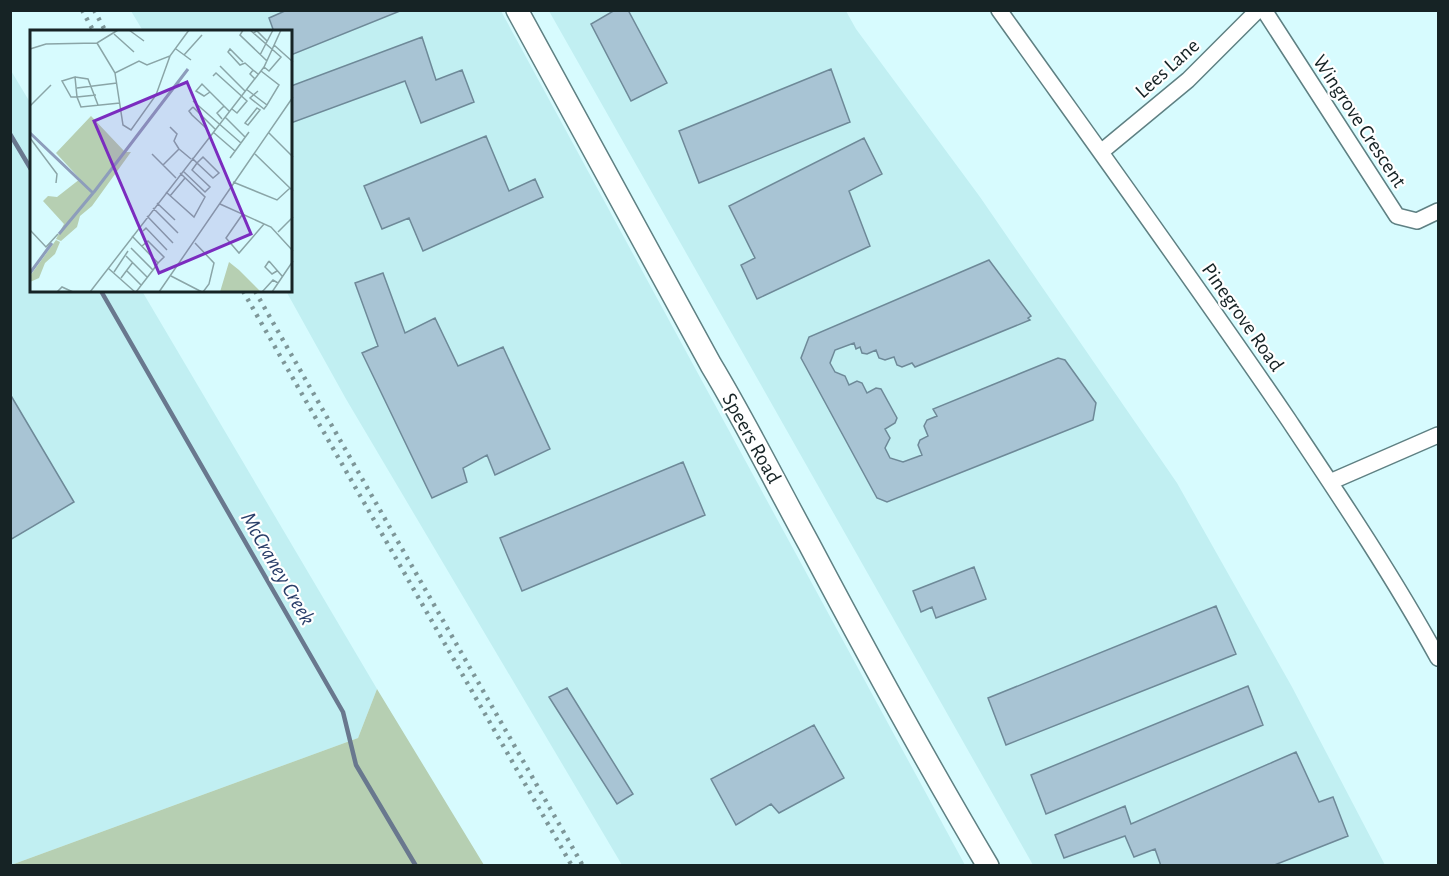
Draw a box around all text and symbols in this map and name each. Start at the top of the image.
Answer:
inset map [30,30,292,292]
street label: Lees Lane [1131,35,1203,102]
street label: Wingrove Crescent [1309,51,1410,192]
street label: Pinegrove Road [1198,259,1288,375]
street label: Speers Road [718,390,785,487]
water label: McCraney Creek [237,508,319,629]

